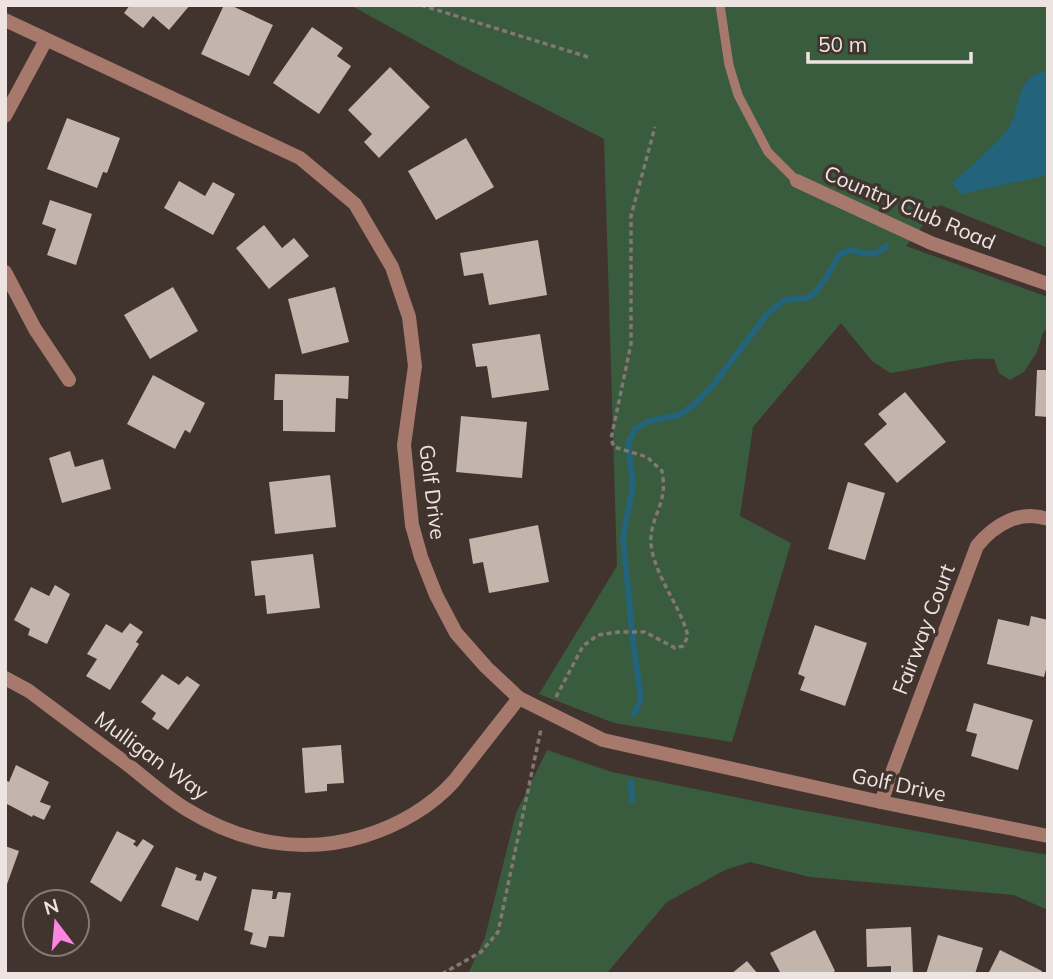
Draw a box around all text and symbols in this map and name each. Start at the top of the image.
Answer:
scale bar [808,21,971,65]
text: 50 m [818,31,867,57]
street label: Country Club Road [821,159,999,255]
street label: Golf Drive [414,443,452,541]
street label: Fairway Court [886,560,960,698]
street label: Mulligan Way [90,705,214,805]
street label: Golf Drive [850,761,948,807]
north arrow [21,888,91,958]
text: N [41,893,62,920]

